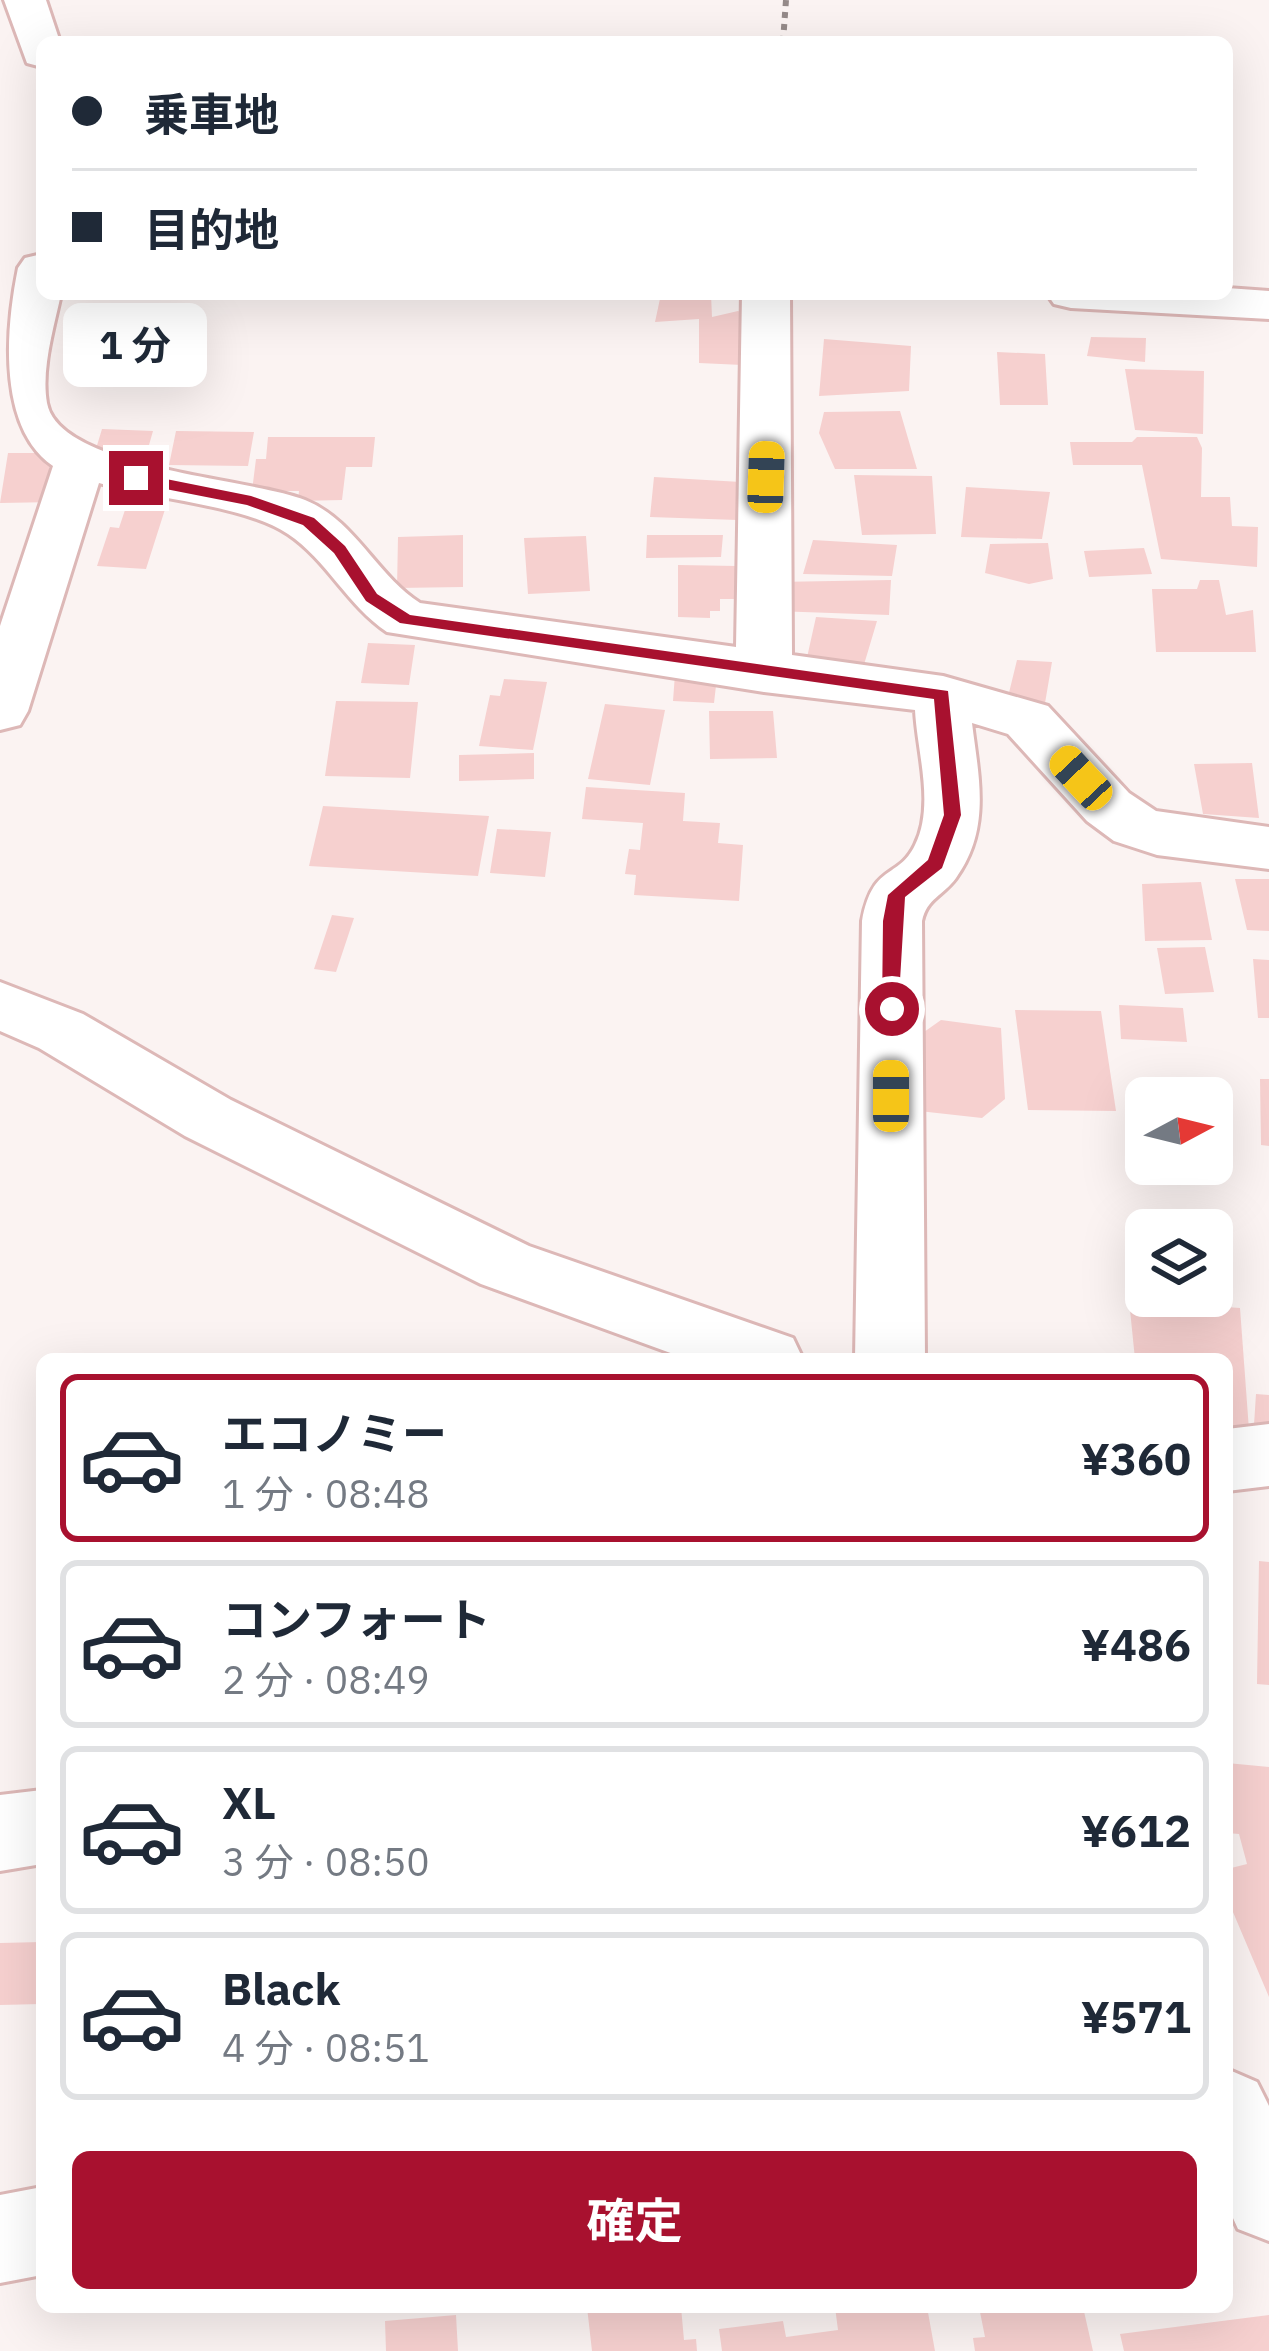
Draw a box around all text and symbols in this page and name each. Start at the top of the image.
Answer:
text: 乗車地 [144,85,279,143]
text: 目的地 [144,200,279,258]
callout: 1 分 [64,304,208,388]
text: 1 分 [99,319,171,370]
car [747,440,785,514]
route end [109,451,163,505]
car [1043,739,1119,817]
route start [865,982,919,1036]
car [873,1060,909,1132]
north arrow [1125,1077,1233,1185]
map controls [1125,1077,1233,1317]
button: layers [1125,1209,1233,1317]
icon: car [78,1404,186,1512]
text: エコノミー [222,1404,447,1462]
text: ¥360 [1081,1429,1191,1487]
text: 1 分 · 08:48 [222,1468,430,1519]
icon: car [78,1590,186,1698]
text: コンフォート [222,1590,491,1648]
text: ¥486 [1081,1615,1191,1673]
text: 2 分 · 08:49 [222,1654,430,1705]
text: XL [222,1773,276,1831]
icon: car [78,1776,186,1884]
text: ¥612 [1081,1801,1191,1859]
text: 3 分 · 08:50 [222,1836,430,1887]
text: Black [222,1959,341,2017]
icon: car [78,1962,186,2070]
text: ¥571 [1081,1987,1191,2045]
text: 4 分 · 08:51 [222,2022,430,2073]
button: 確定 [72,2151,1197,2289]

